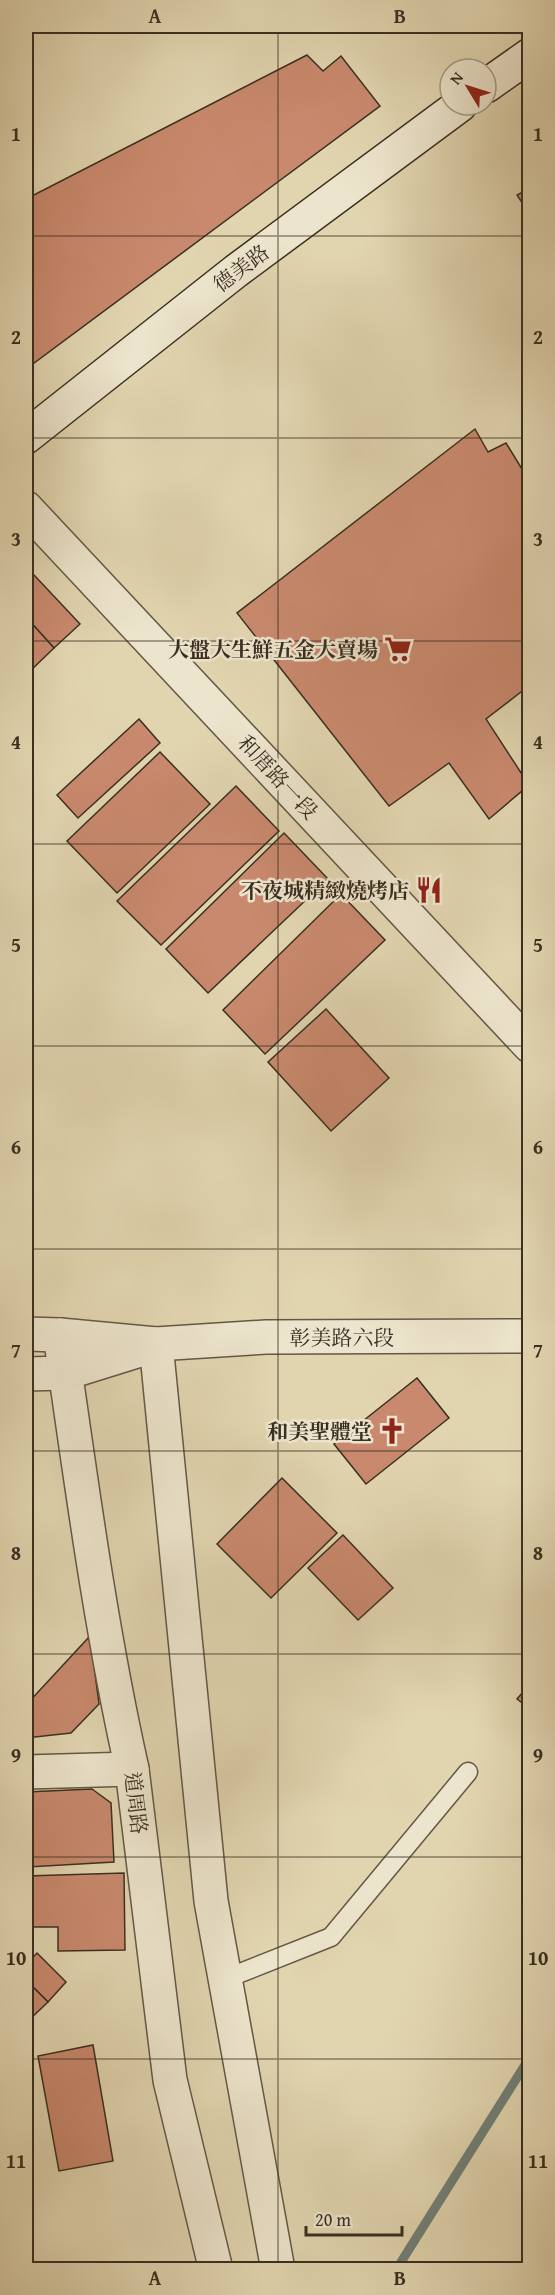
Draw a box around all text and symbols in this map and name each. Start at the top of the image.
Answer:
text: A [149,1,162,30]
text: B [394,1,406,30]
north arrow [438,57,498,117]
text: N [443,66,469,89]
text: 1 [11,119,21,148]
text: 1 [533,119,543,148]
street label: 德美路 [207,237,275,299]
text: 2 [11,322,21,351]
text: 2 [533,322,543,351]
text: 3 [11,524,21,553]
text: 3 [533,524,543,553]
place label: 大盤大生鮮五金大賣場 [168,634,378,665]
supermarket icon: 大盤大生鮮五金大賣場 [383,634,413,664]
text: 4 [11,727,21,756]
text: 4 [533,727,543,756]
street label: 和厝路一段 [231,728,325,826]
place label: 不夜城精緻燒烤店 [241,875,409,906]
restaurant icon: 不夜城精緻燒烤店 [414,875,444,905]
text: 5 [11,930,21,959]
text: 5 [533,930,543,959]
text: 6 [11,1132,21,1161]
text: 6 [533,1132,543,1161]
street label: 彰美路六段 [290,1322,395,1353]
text: 7 [11,1335,21,1364]
text: 7 [533,1335,543,1364]
place label: 和美聖體堂 [267,1416,372,1447]
church icon: 和美聖體堂 [377,1416,407,1446]
text: 8 [11,1538,21,1567]
text: 8 [533,1538,543,1567]
text: 9 [11,1740,21,1769]
text: 9 [533,1740,543,1769]
street label: 道周路 [117,1770,155,1836]
text: 10 [6,1943,26,1972]
text: 10 [528,1943,548,1972]
text: 11 [6,2146,26,2175]
text: 11 [528,2146,548,2175]
scale bar [306,2199,402,2237]
text: 20 m [315,2206,351,2233]
text: A [149,2263,162,2292]
text: B [394,2263,406,2292]

